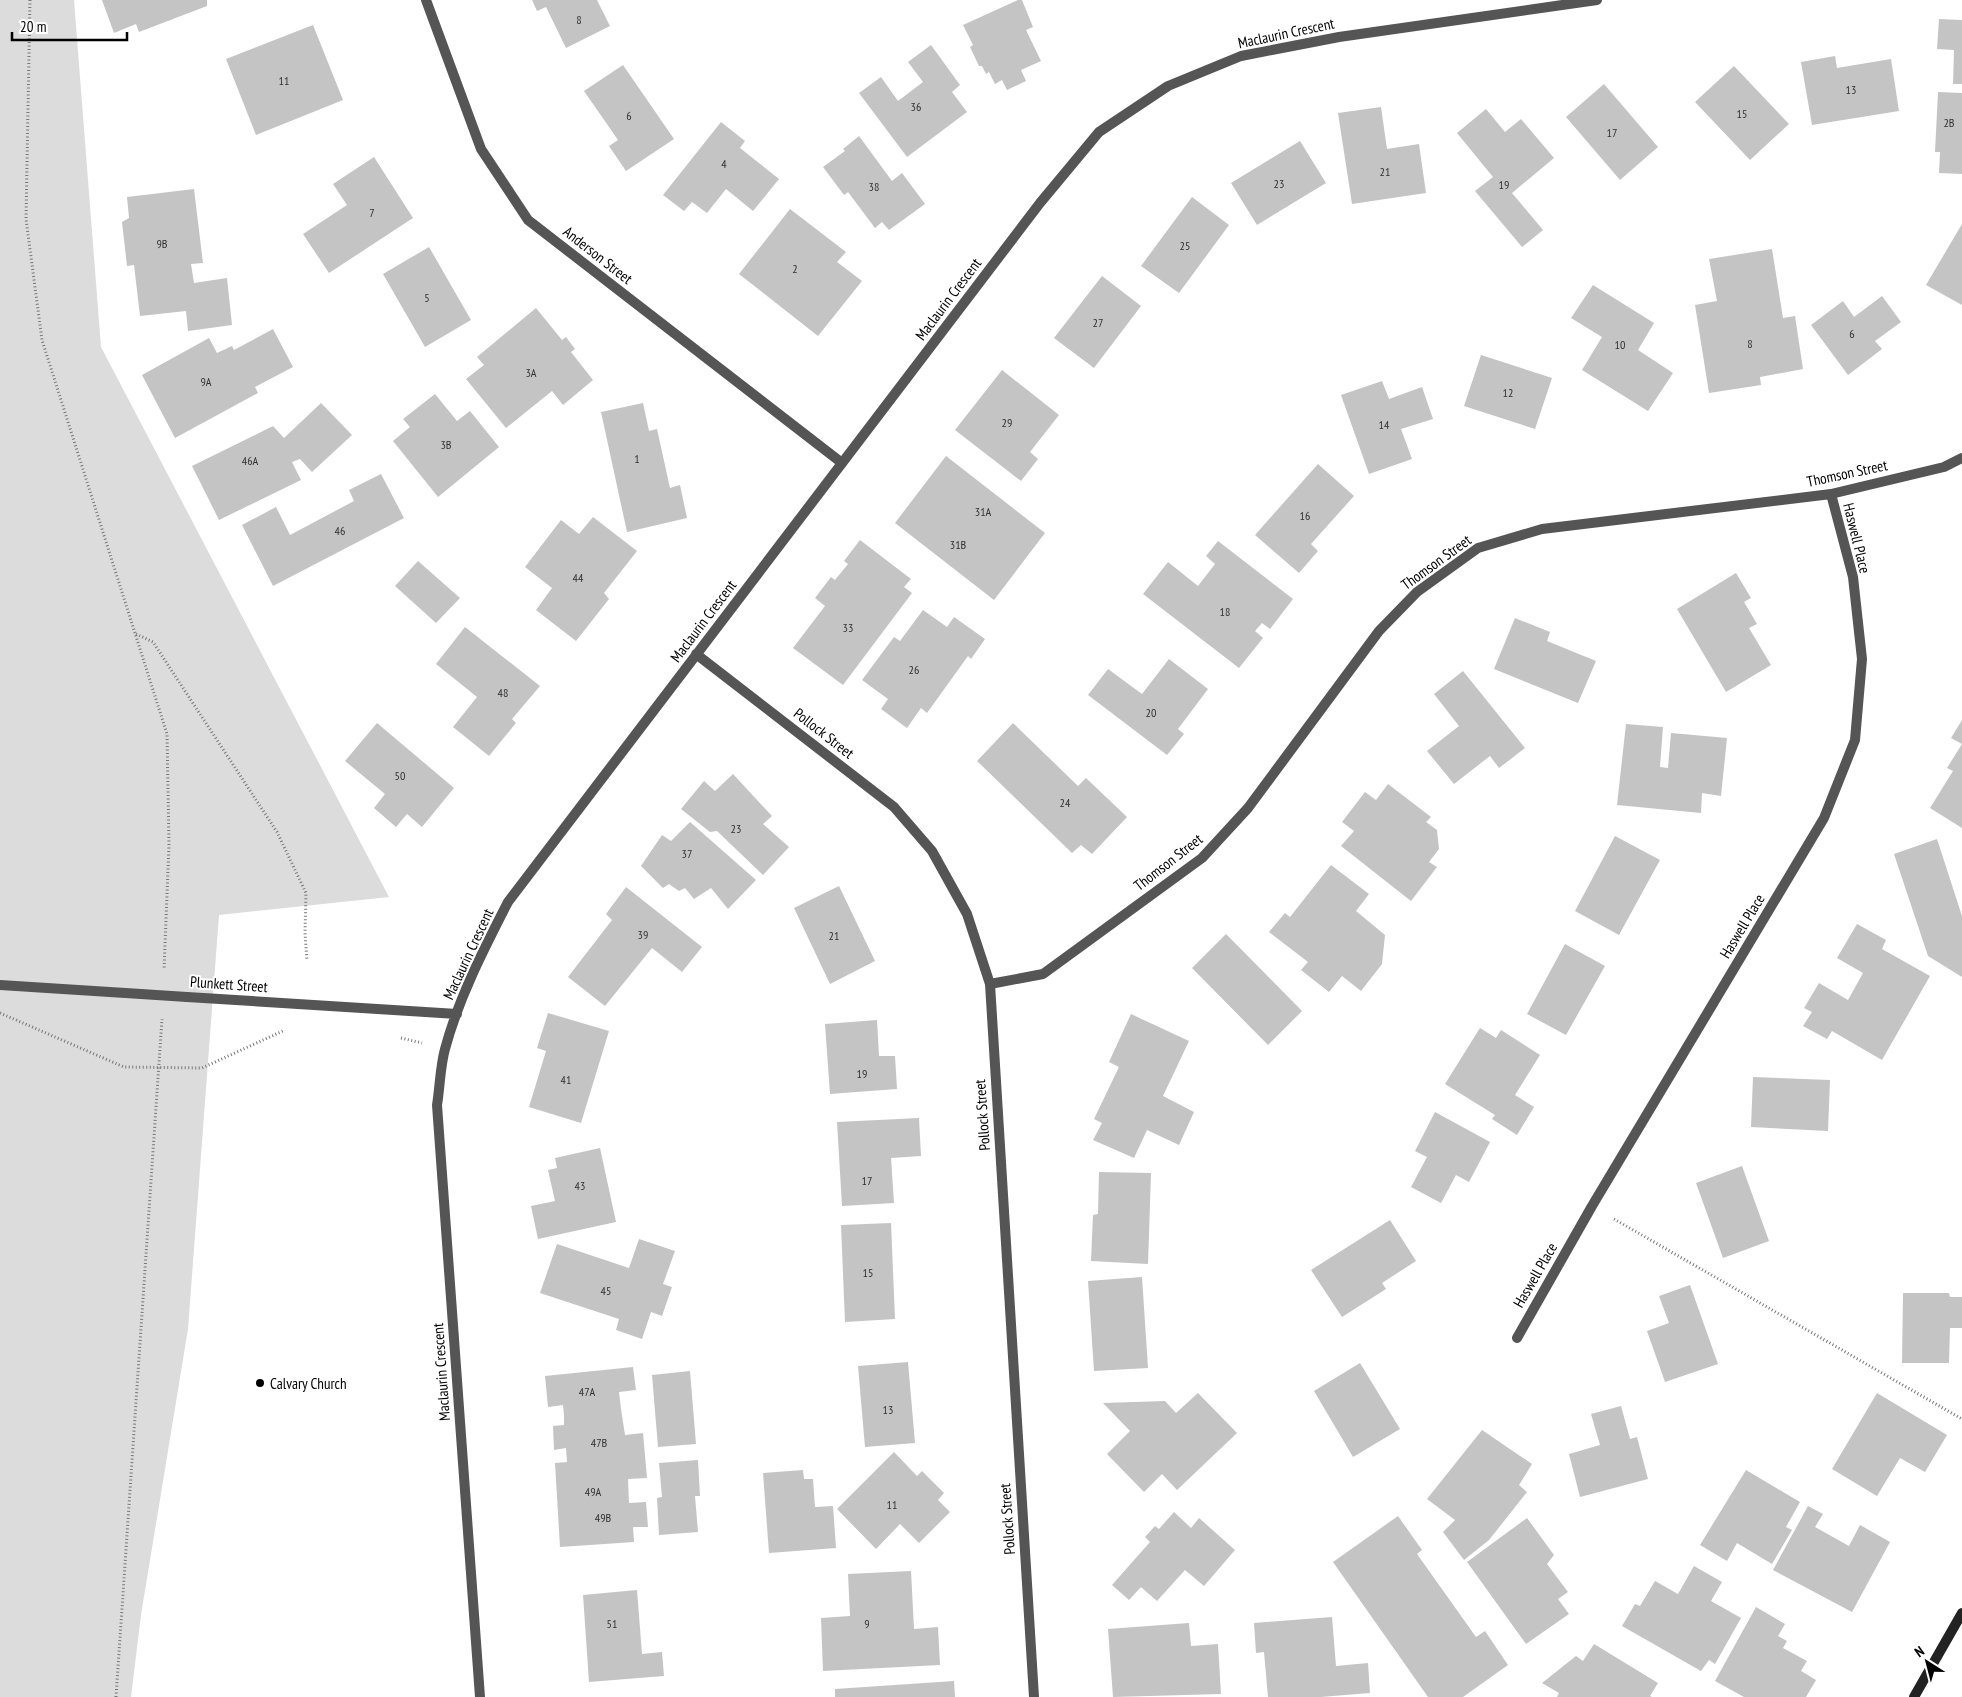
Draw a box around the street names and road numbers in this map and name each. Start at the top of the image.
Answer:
street label: Maclaurin Crescent [1236,14,1336,52]
street label: Anderson Street [560,222,636,288]
street label: Maclaurin Crescent [911,254,985,344]
street label: Thomson Street [1805,455,1889,491]
street label: Haswell Place [1839,501,1875,575]
street label: Thomson Street [1397,530,1475,594]
street label: Maclaurin Crescent [666,576,740,666]
street label: Pollock Street [790,704,858,762]
street label: Thomson Street [1130,829,1206,895]
street label: Haswell Place [1715,890,1769,962]
street label: Maclaurin Crescent [439,906,497,1002]
street label: Plunkett Street [190,972,268,996]
street label: Pollock Street [970,1079,994,1151]
street label: Haswell Place [1509,1239,1561,1311]
street label: Maclaurin Crescent [428,1322,454,1422]
street label: Pollock Street [995,1483,1019,1555]

